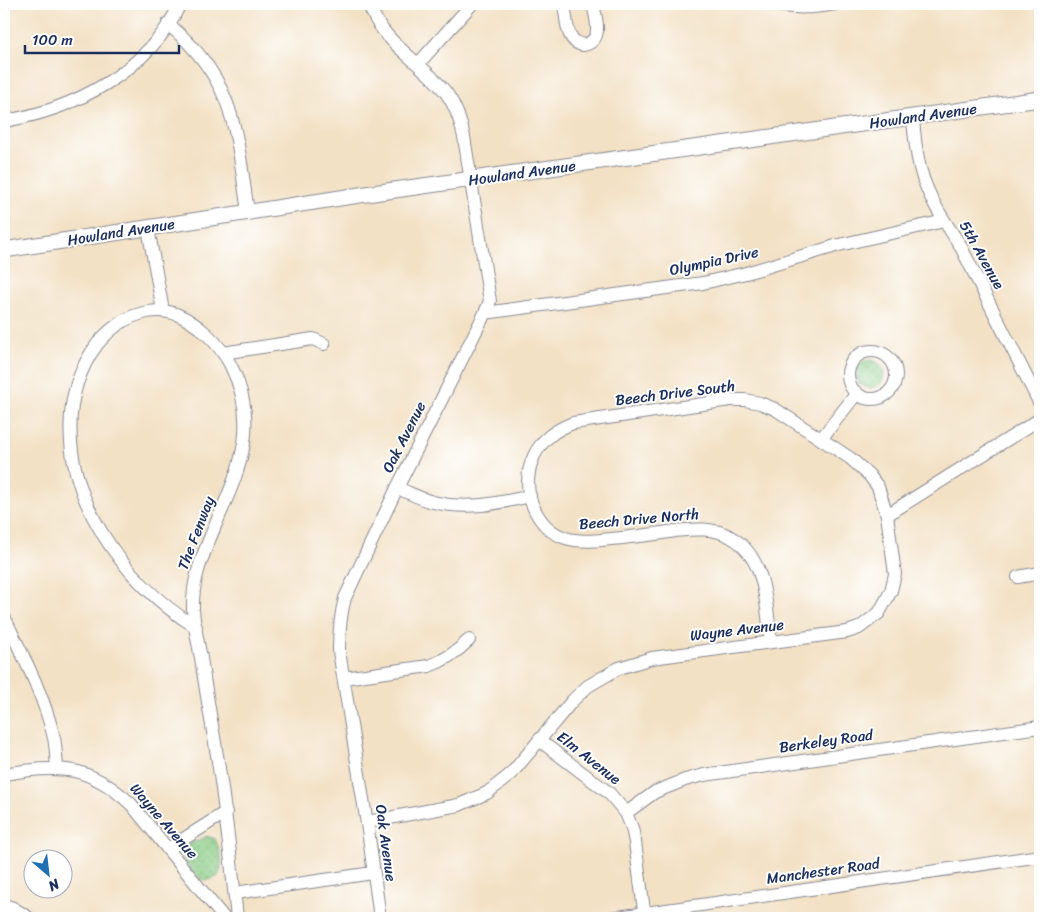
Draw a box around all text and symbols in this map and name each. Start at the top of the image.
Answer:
scale bar [25,22,179,54]
text: 100 m [32,27,73,53]
street label: Howland Avenue [868,96,979,136]
street label: Howland Avenue [467,153,578,193]
street label: Howland Avenue [65,211,177,253]
street label: 5th Avenue [952,216,1012,294]
street label: Olympia Drive [667,239,761,283]
street label: Beech Drive South [614,373,736,413]
street label: Oak Avenue [375,396,433,477]
street label: The Fenway [170,492,222,574]
street label: Beech Drive North [578,501,700,537]
street label: Wayne Avenue [689,611,786,649]
street label: Berkeley Road [777,721,876,760]
street label: Elm Avenue [551,724,627,792]
street label: Wayne Avenue [123,777,205,865]
street label: Oak Avenue [368,803,404,883]
north arrow [22,850,72,900]
street label: Manchester Road [765,850,882,892]
text: N [43,871,65,898]

